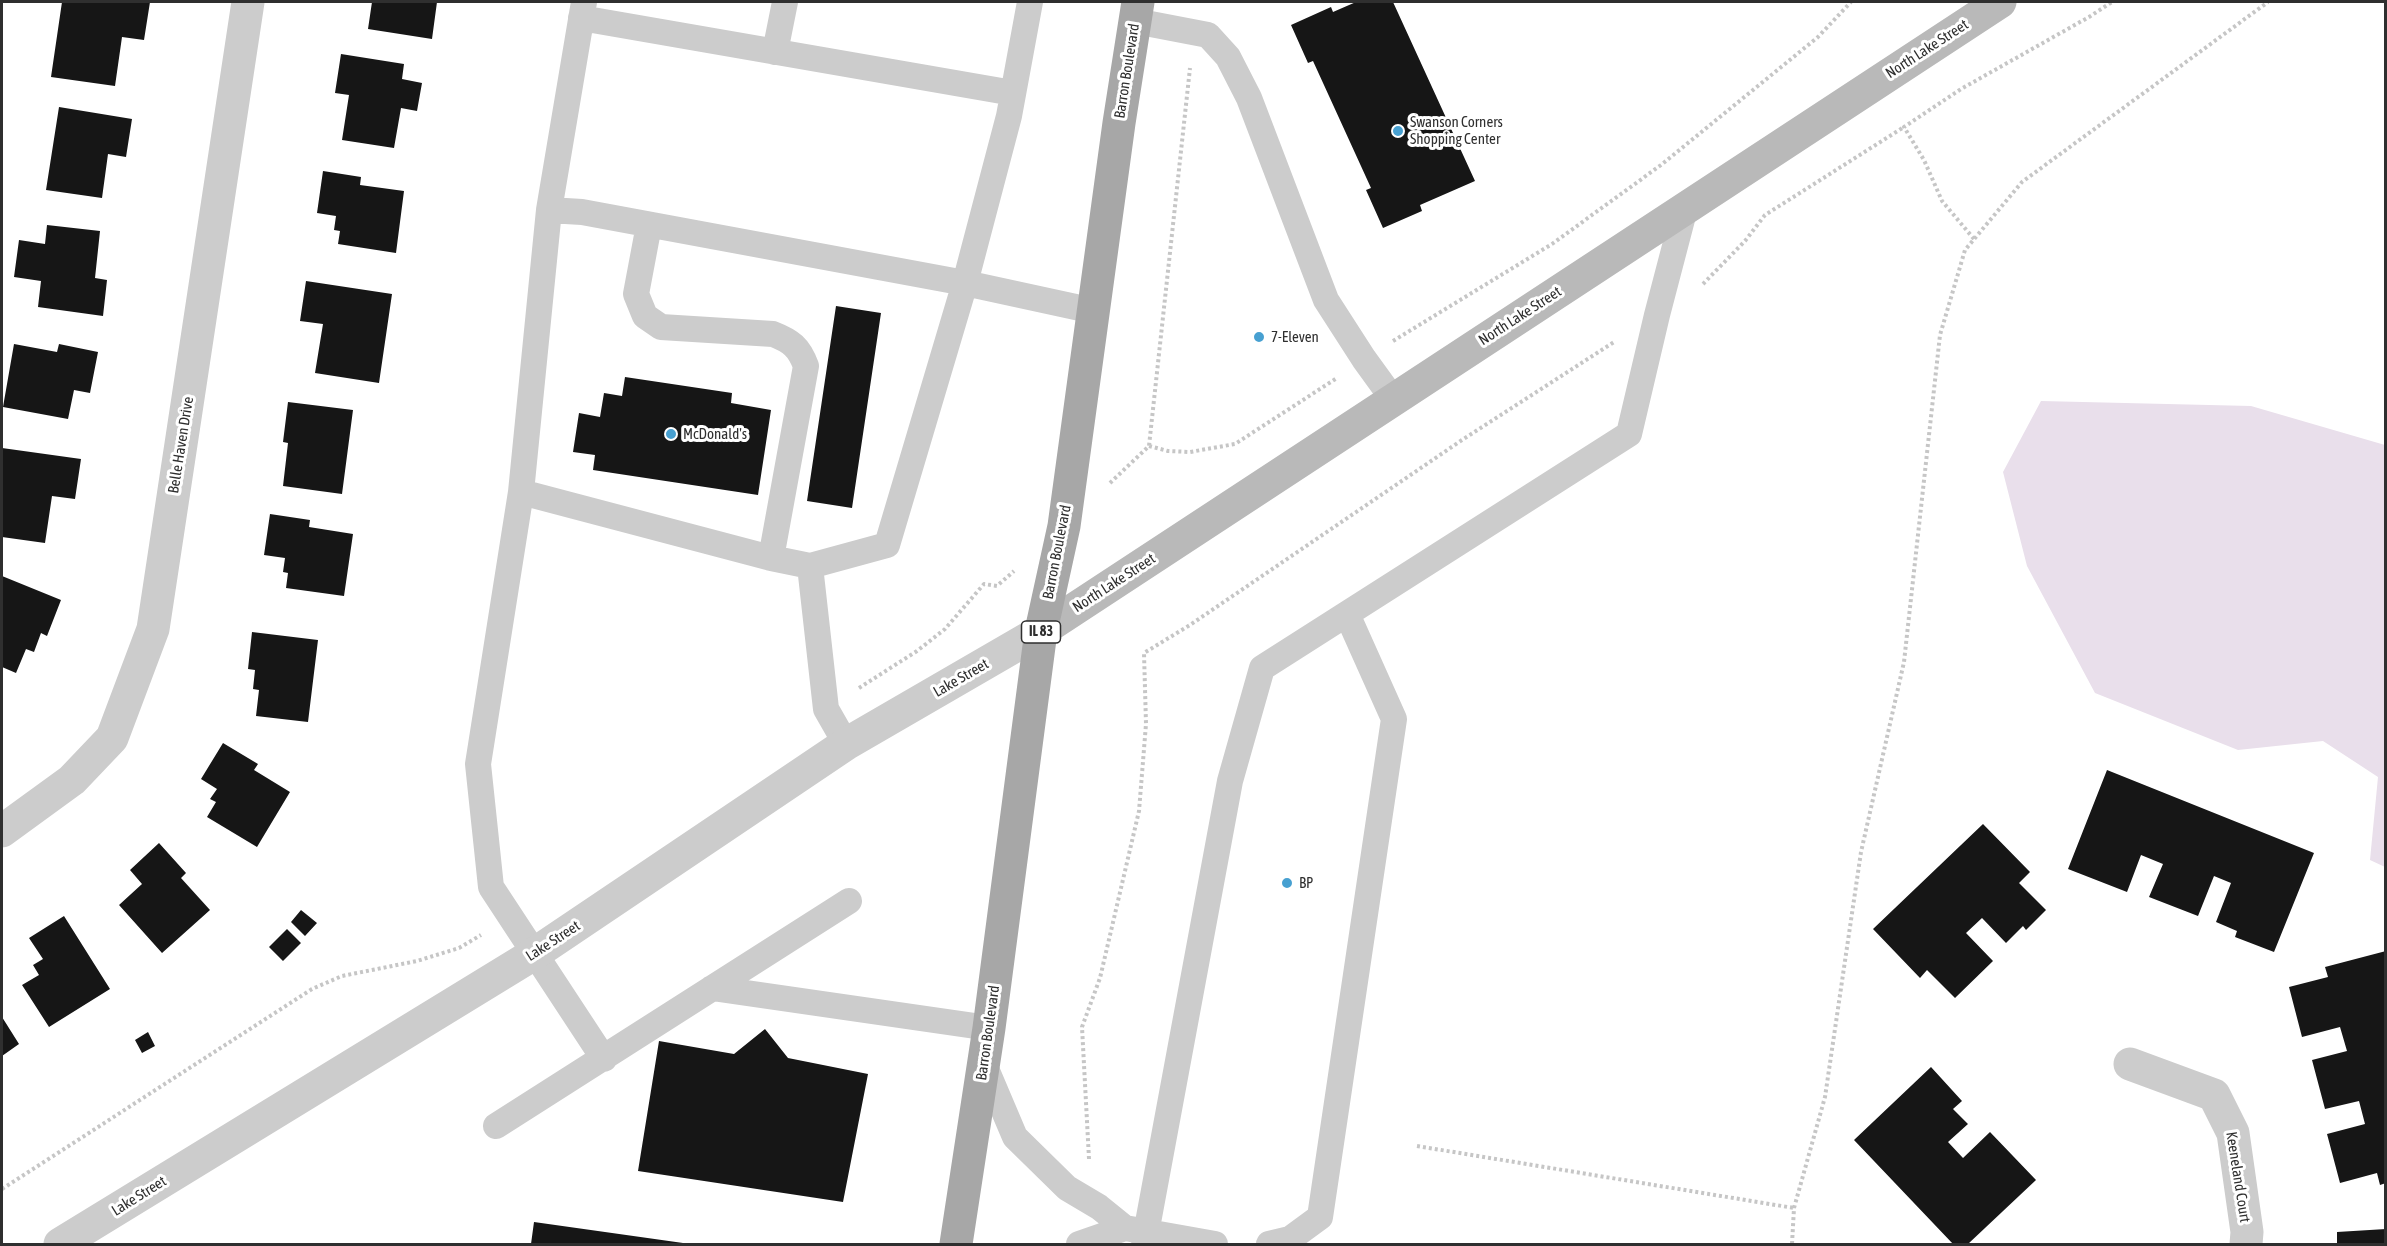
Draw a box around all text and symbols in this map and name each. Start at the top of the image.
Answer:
street label: North Lake Street [1882,16,1972,82]
street label: Barron Boulevard [1111,22,1143,120]
place label: Swanson Corners Shopping Center [1410,113,1503,148]
marker: Swanson Corners Shopping Center [1391,124,1405,138]
street label: North Lake Street [1475,283,1565,349]
place label: 7-Eleven [1271,328,1319,346]
marker: 7-Eleven [1252,330,1266,344]
street label: Belle Haven Drive [164,395,198,495]
place label: McDonald's [683,425,747,443]
marker: McDonald's [664,427,678,441]
street label: Barron Boulevard [1039,503,1075,601]
street label: North Lake Street [1069,550,1159,616]
road number: IL 83 [1022,621,1060,643]
street label: Lake Street [930,655,992,701]
place label: BP [1299,874,1313,892]
marker: BP [1280,876,1294,890]
street label: Lake Street [523,917,583,965]
street label: Barron Boulevard [972,984,1004,1082]
street label: Keeneland Court [2222,1130,2254,1224]
street label: Lake Street [108,1172,170,1220]

